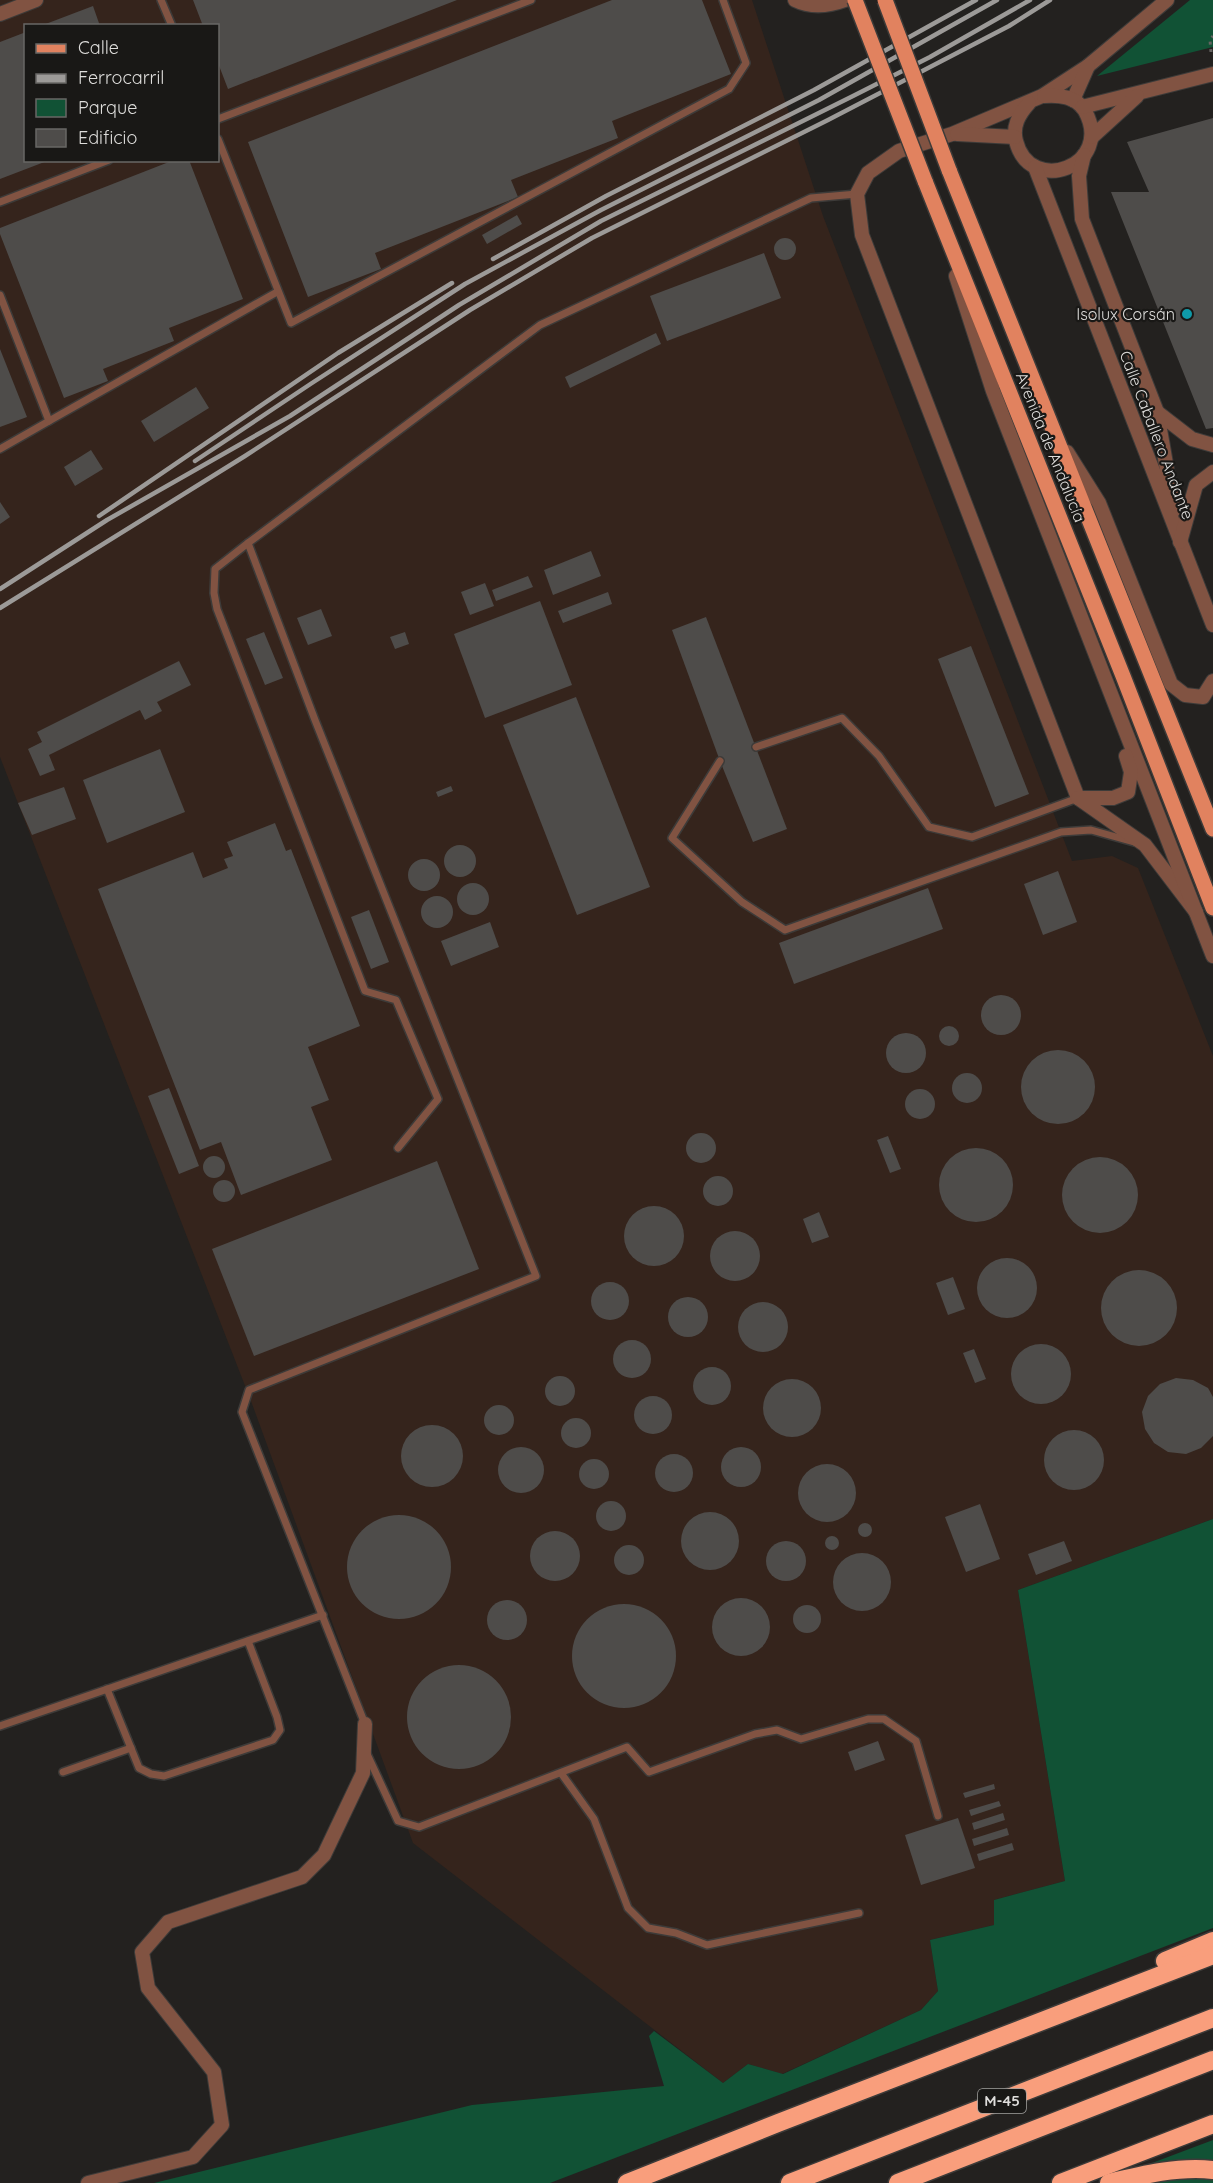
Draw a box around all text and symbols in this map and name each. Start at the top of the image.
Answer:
legend [24,24,219,162]
text: Calle [78,36,119,59]
text: Ferrocarril [78,66,165,89]
text: Parque [78,96,137,119]
text: Edificio [78,126,137,149]
place label: Isolux Corsán [1076,304,1175,324]
marker: Isolux Corsán [1180,307,1194,321]
street label: Calle Caballero Andante [1116,348,1198,522]
street label: Avenida de Andalucía [1012,369,1090,525]
road number: M-45 [978,2089,1026,2113]

